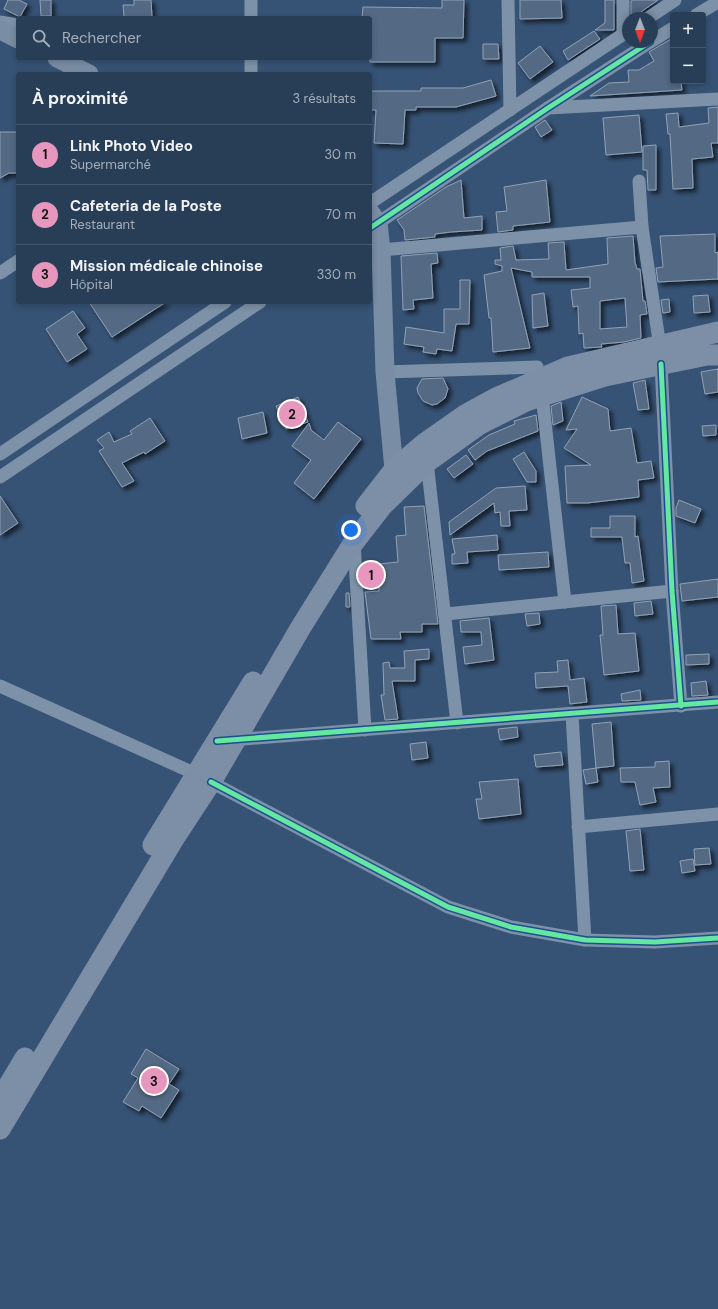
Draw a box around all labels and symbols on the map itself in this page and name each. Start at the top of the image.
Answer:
north arrow [622,12,658,48]
pin: 2 [279,399,305,429]
your location [341,520,361,540]
pin: 1 [358,560,384,590]
pin: 3 [141,1066,167,1096]

